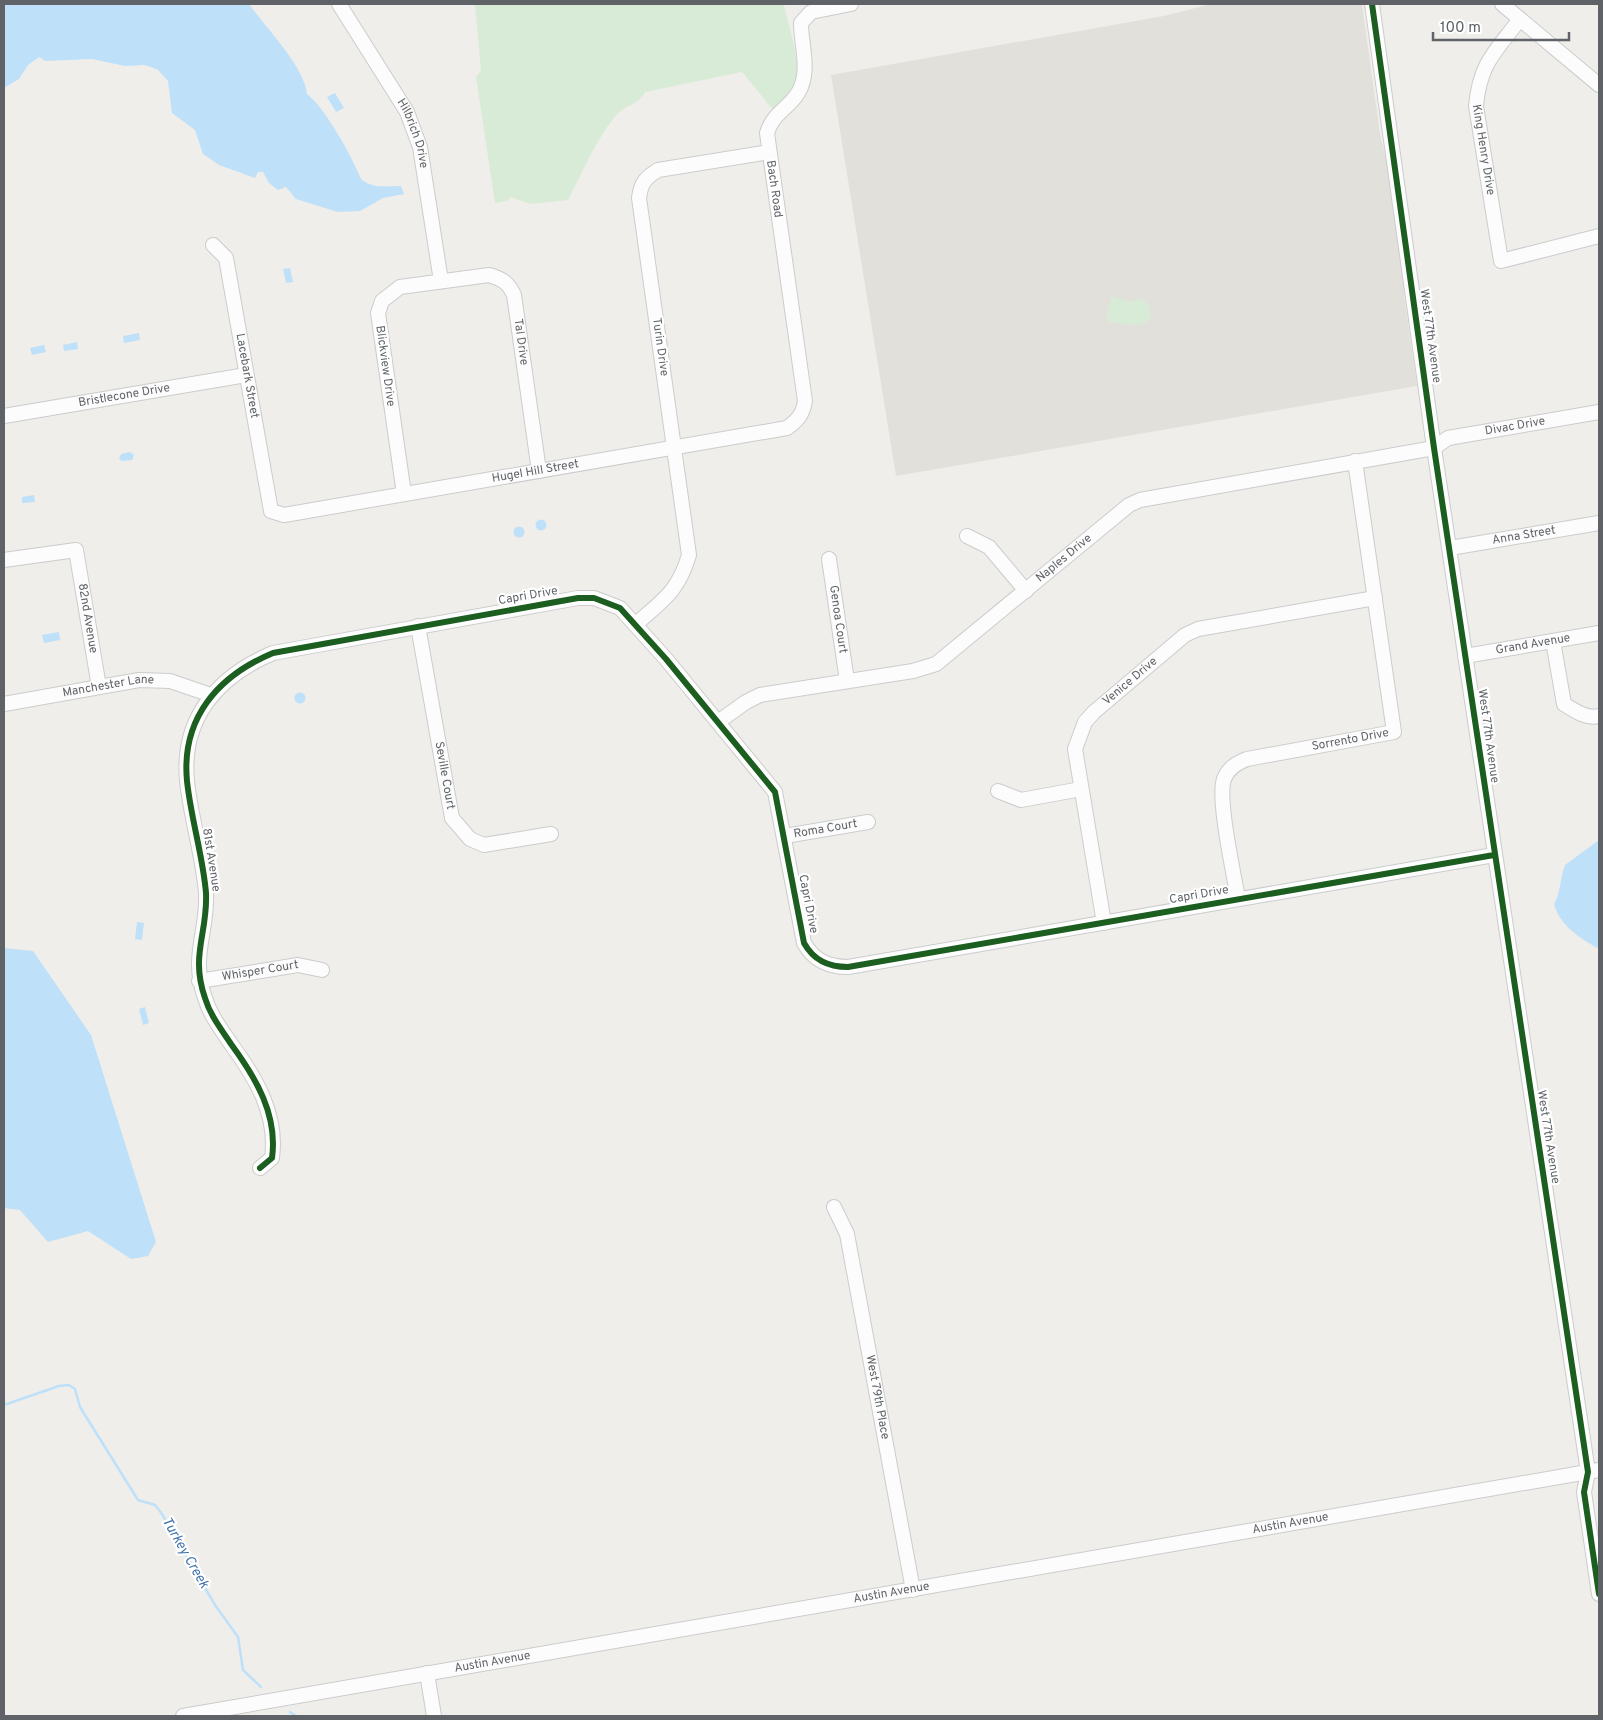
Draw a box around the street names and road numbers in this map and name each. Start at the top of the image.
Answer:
street label: Hilbrich Drive [393,96,431,170]
street label: King Henry Drive [1468,103,1498,197]
street label: Bach Road [762,159,786,219]
street label: West 77th Avenue [1415,288,1445,384]
street label: Turin Drive [648,317,672,377]
street label: Tal Drive [509,318,532,366]
street label: Blickview Drive [371,324,399,408]
street label: Lacebark Street [232,332,262,420]
street label: Bristlecone Drive [77,380,171,411]
street label: Divac Drive [1484,413,1547,439]
street label: Hugel Hill Street [491,456,580,487]
street label: Anna Street [1491,522,1557,549]
street label: Naples Drive [1033,531,1095,586]
street label: 82nd Avenue [74,582,101,655]
street label: Capri Drive [497,583,559,609]
street label: Genoa Court [825,584,851,654]
street label: Grand Avenue [1495,630,1572,659]
street label: Venice Drive [1099,654,1161,709]
street label: Manchester Lane [61,672,154,701]
street label: West 77th Avenue [1473,688,1503,784]
street label: Sorrento Drive [1311,725,1390,755]
street label: Seville Court [431,740,458,811]
street label: Roma Court [792,816,859,842]
street label: 81st Avenue [198,827,224,893]
street label: Capri Drive [794,873,822,935]
street label: Capri Drive [1168,882,1230,908]
street label: Whisper Court [221,957,300,985]
street label: West 77th Avenue [1533,1089,1563,1185]
street label: West 79th Place [862,1354,893,1441]
street label: Austin Avenue [1251,1509,1330,1538]
street label: Austin Avenue [852,1578,931,1607]
street label: Austin Avenue [453,1648,532,1677]

